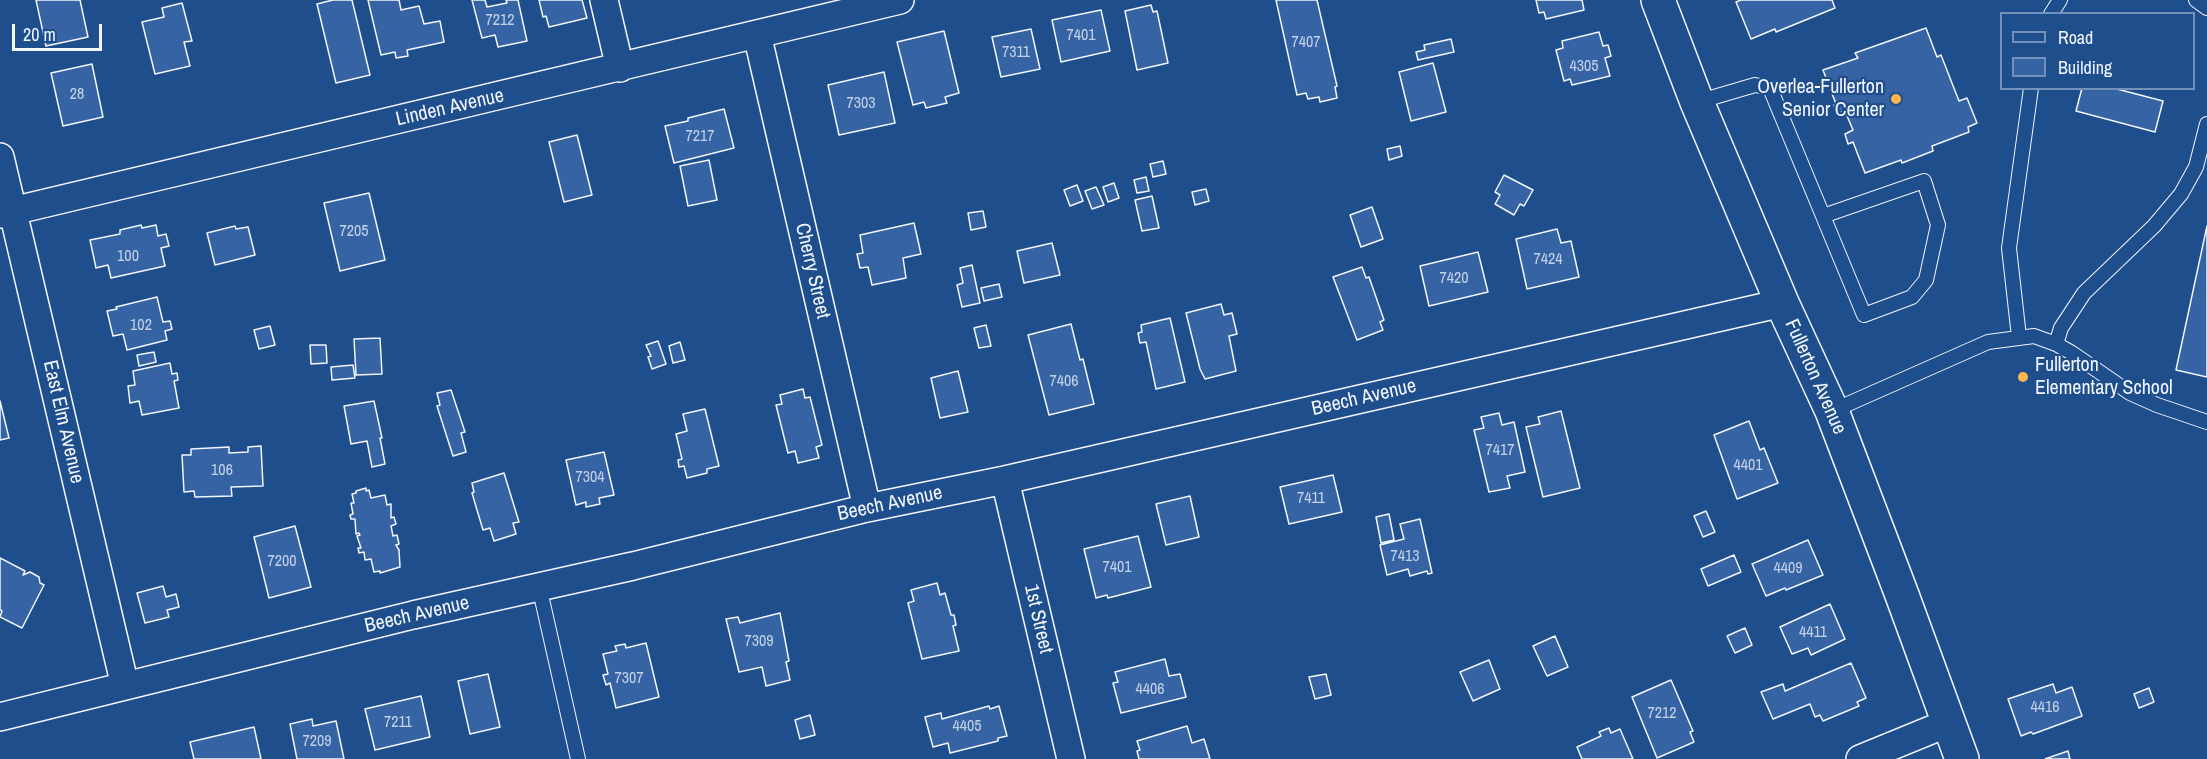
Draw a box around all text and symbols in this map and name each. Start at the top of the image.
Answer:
house number: 7212 [485,11,515,31]
scale bar [15,12,105,50]
legend [2000,12,2195,90]
text: 20 m [23,22,56,47]
text: Road [2058,25,2093,50]
house number: 7401 [1066,26,1096,46]
house number: 7407 [1291,33,1321,53]
house number: 7311 [1002,43,1030,63]
text: Building [2058,55,2112,80]
house number: 4305 [1569,57,1599,77]
place label: Overlea-Fullerton Senior Center [1757,76,1884,123]
street label: Linden Avenue [394,84,506,132]
house number: 28 [70,85,84,105]
marker: Overlea-Fullerton Senior Center [1889,92,1903,106]
house number: 7303 [846,94,876,114]
house number: 7217 [685,127,715,147]
street label: Cherry Street [789,221,835,321]
house number: 7205 [339,222,369,242]
house number: 100 [117,247,139,267]
house number: 7424 [1533,250,1563,270]
house number: 7420 [1439,269,1469,289]
house number: 102 [130,316,152,336]
street label: Fullerton Avenue [1779,316,1851,438]
place label: Fullerton Elementary School [2035,354,2173,401]
street label: East Elm Avenue [37,358,89,486]
marker: Fullerton Elementary School [2016,370,2030,384]
house number: 7406 [1049,372,1079,392]
street label: Beech Avenue [1309,374,1419,422]
house number: 7417 [1485,441,1515,461]
house number: 4401 [1733,456,1763,476]
house number: 106 [211,461,233,481]
house number: 7304 [575,468,605,488]
street label: Beech Avenue [835,481,945,527]
house number: 7411 [1297,489,1325,509]
house number: 7413 [1390,547,1420,567]
house number: 7200 [267,552,297,572]
house number: 7401 [1102,558,1132,578]
house number: 4409 [1773,559,1803,579]
street label: 1st Street [1018,582,1058,656]
street label: Beech Avenue [362,591,472,639]
house number: 4411 [1799,623,1827,643]
house number: 7309 [744,632,774,652]
house number: 7307 [614,669,644,689]
house number: 4406 [1135,680,1165,700]
house number: 4416 [2030,698,2060,718]
house number: 7212 [1647,704,1677,724]
house number: 7211 [384,713,412,733]
house number: 4405 [952,717,982,737]
house number: 7209 [302,732,332,752]

